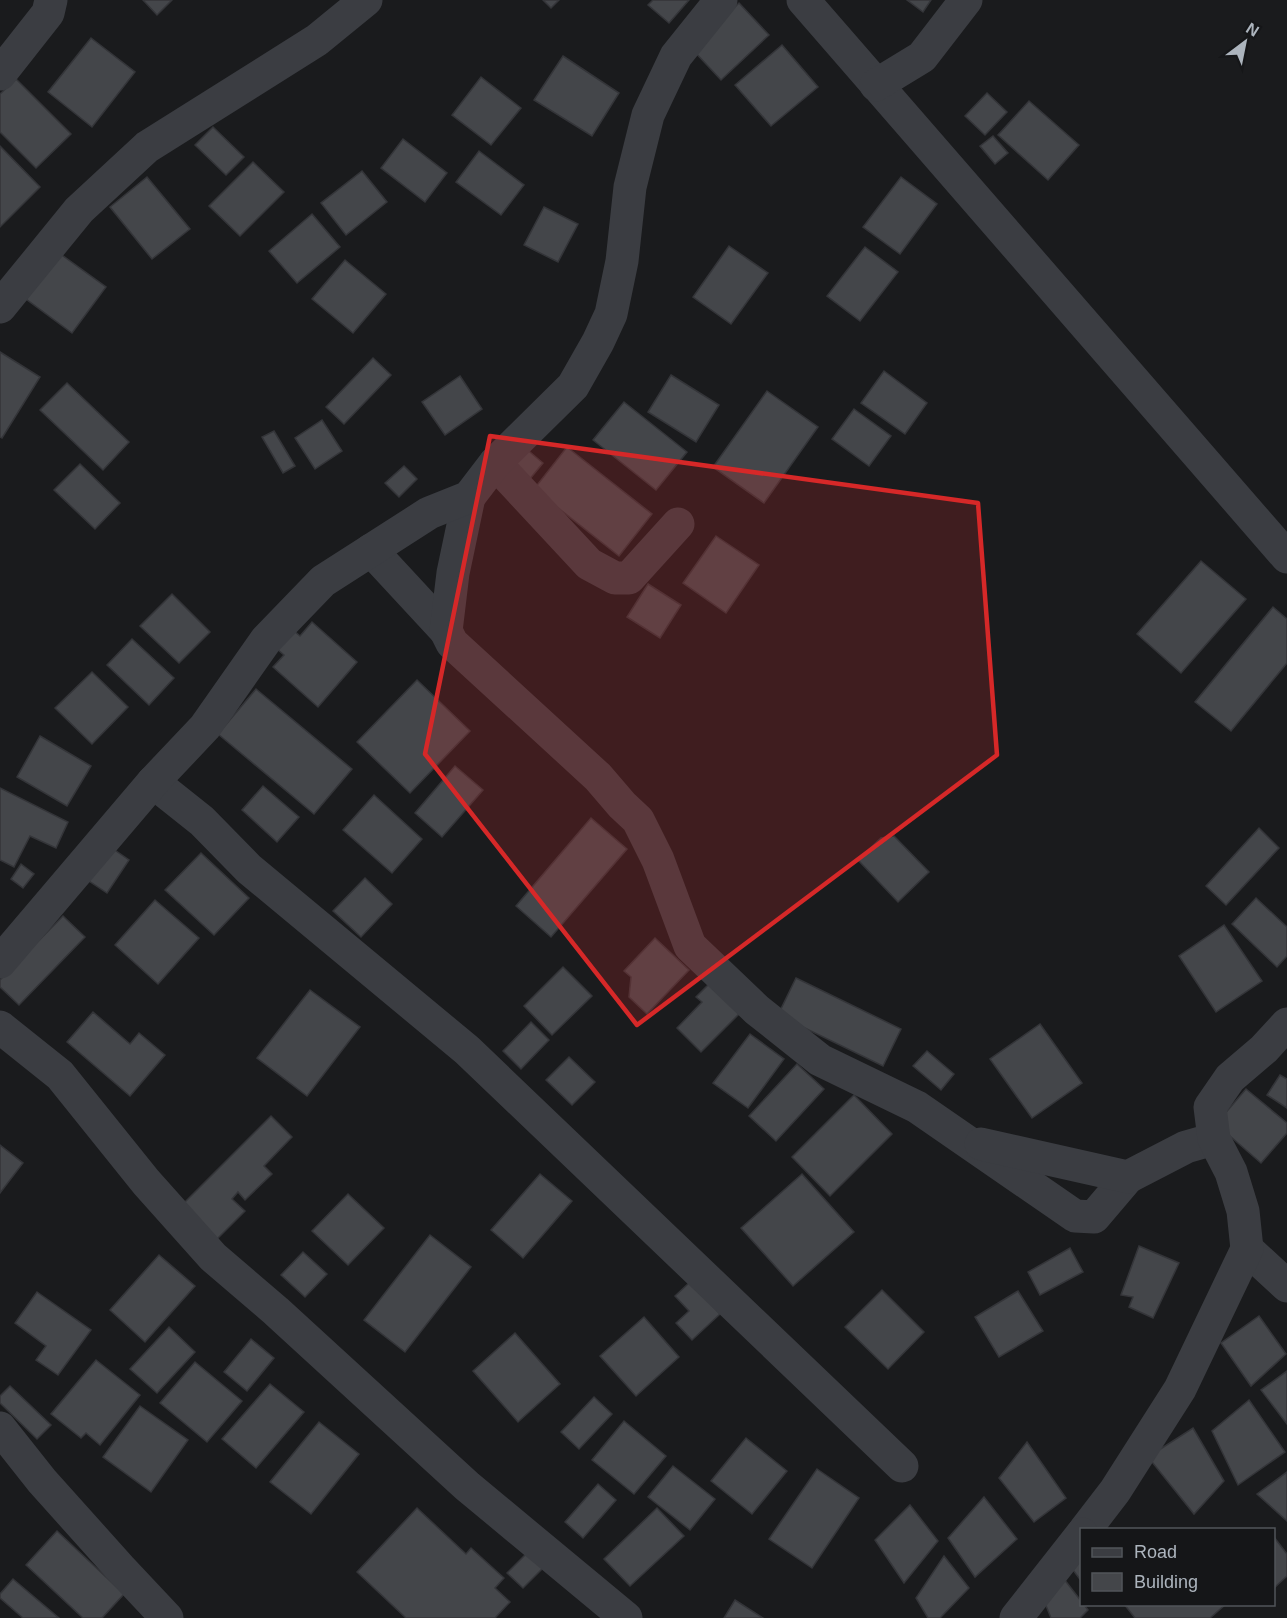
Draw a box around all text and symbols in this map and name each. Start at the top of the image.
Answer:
north arrow [1215,12,1275,72]
text: N [1243,19,1262,40]
legend [1080,1528,1275,1606]
text: Road [1134,1542,1177,1562]
text: Building [1134,1572,1198,1592]

